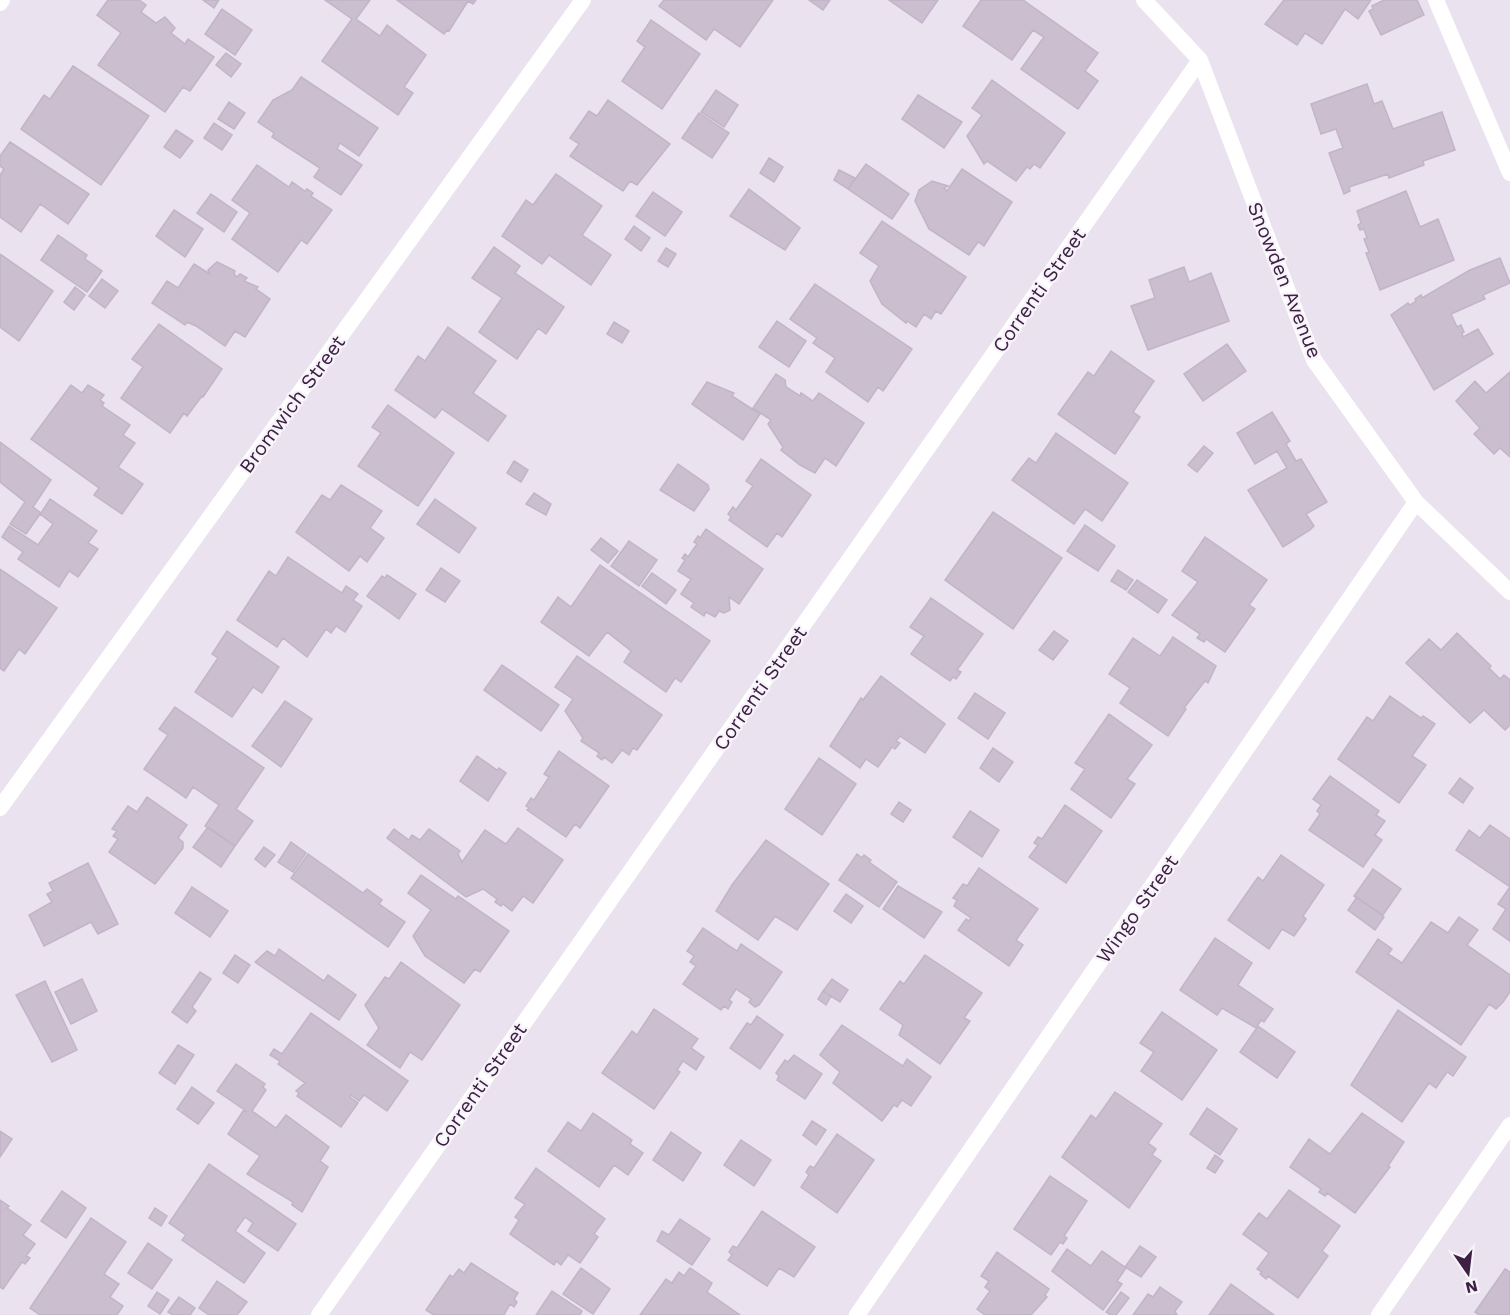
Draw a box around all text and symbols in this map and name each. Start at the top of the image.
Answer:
street label: Snowden Avenue [1243,198,1327,362]
street label: Correnti Street [987,223,1091,357]
street label: Bromwich Street [234,330,350,478]
street label: Correnti Street [708,621,812,755]
street label: Wingo Street [1091,850,1183,968]
street label: Correnti Street [428,1018,532,1152]
north arrow [1438,1243,1498,1303]
text: N [1463,1276,1480,1298]

